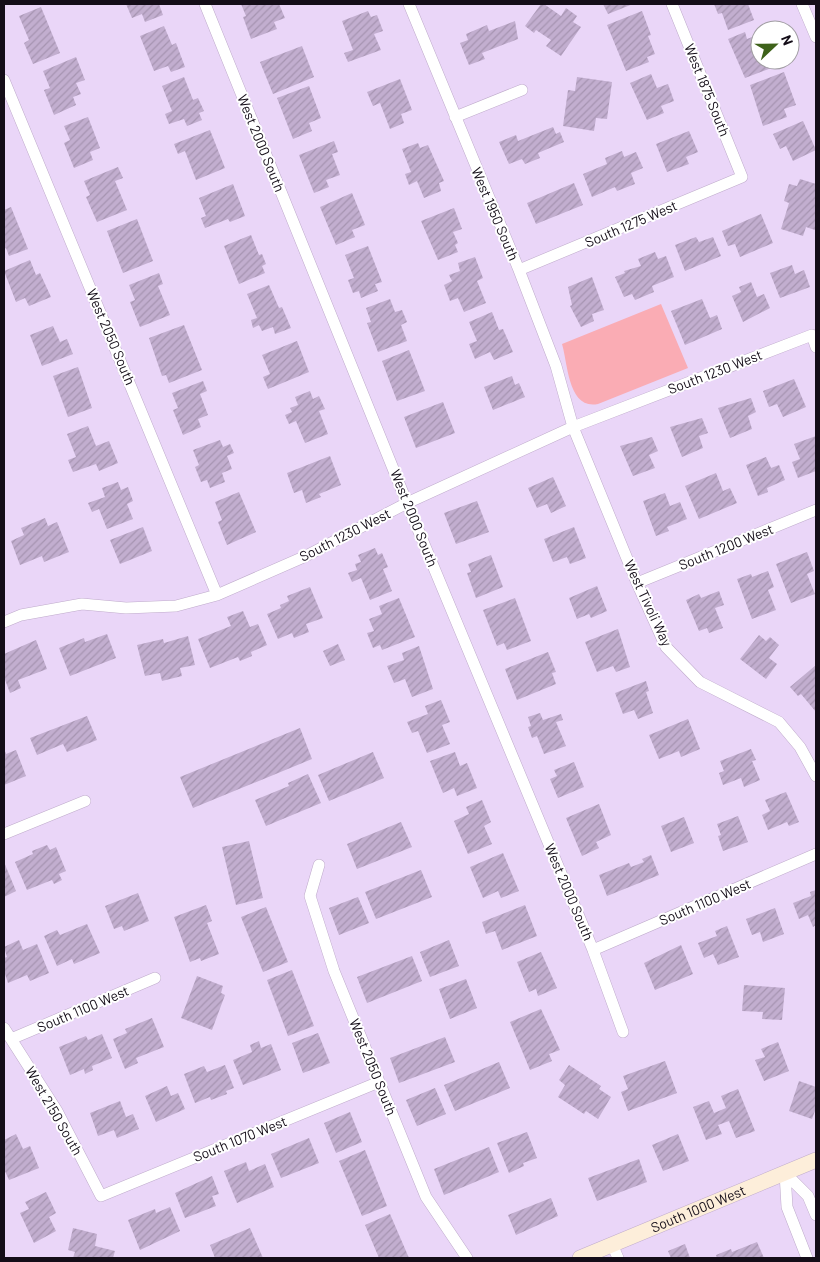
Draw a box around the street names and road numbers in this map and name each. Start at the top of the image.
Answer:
street label: West 1875 South [681,41,734,139]
street label: West 2000 South [234,92,289,194]
street label: West 1950 South [468,165,523,263]
street label: South 1275 West [582,196,679,251]
street label: West 2050 South [84,286,139,387]
street label: South 1230 West [665,346,764,397]
street label: West 2000 South [387,467,442,569]
street label: South 1230 West [296,504,393,565]
street label: South 1200 West [676,520,776,573]
street label: West Tivoli Way [621,557,676,649]
street label: West 2000 South [541,841,598,943]
street label: South 1100 West [656,875,753,929]
street label: South 1100 West [34,982,131,1036]
street label: West 2050 South [346,1016,401,1118]
street label: West 2150 South [22,1063,87,1158]
street label: South 1070 West [190,1112,289,1165]
street label: South 1000 West [648,1181,748,1236]

